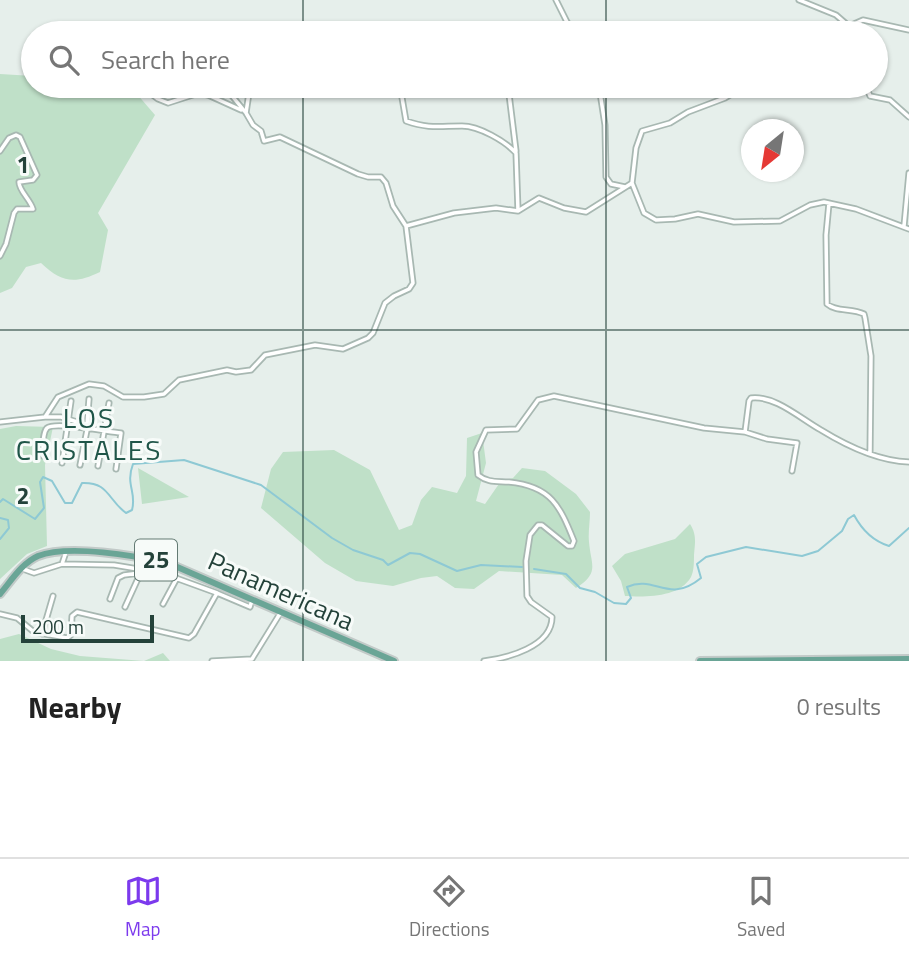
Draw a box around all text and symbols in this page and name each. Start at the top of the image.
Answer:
search box [21,21,888,98]
text: Search here [101,40,230,79]
icon: search [45,41,83,79]
north arrow [741,119,804,182]
text: 1 [17,147,29,182]
district label: LOS CRISTALES [16,396,162,471]
text: 2 [17,478,29,513]
road number: 25 [135,540,177,580]
street label: Panamericana [202,541,360,640]
scale bar [21,612,154,644]
text: 200 m [32,612,84,641]
text: Nearby [28,684,121,730]
text: 0 results [797,689,881,724]
tab: Map [124,872,162,943]
tab: Directions [409,872,490,943]
tab: Saved [737,872,785,943]

